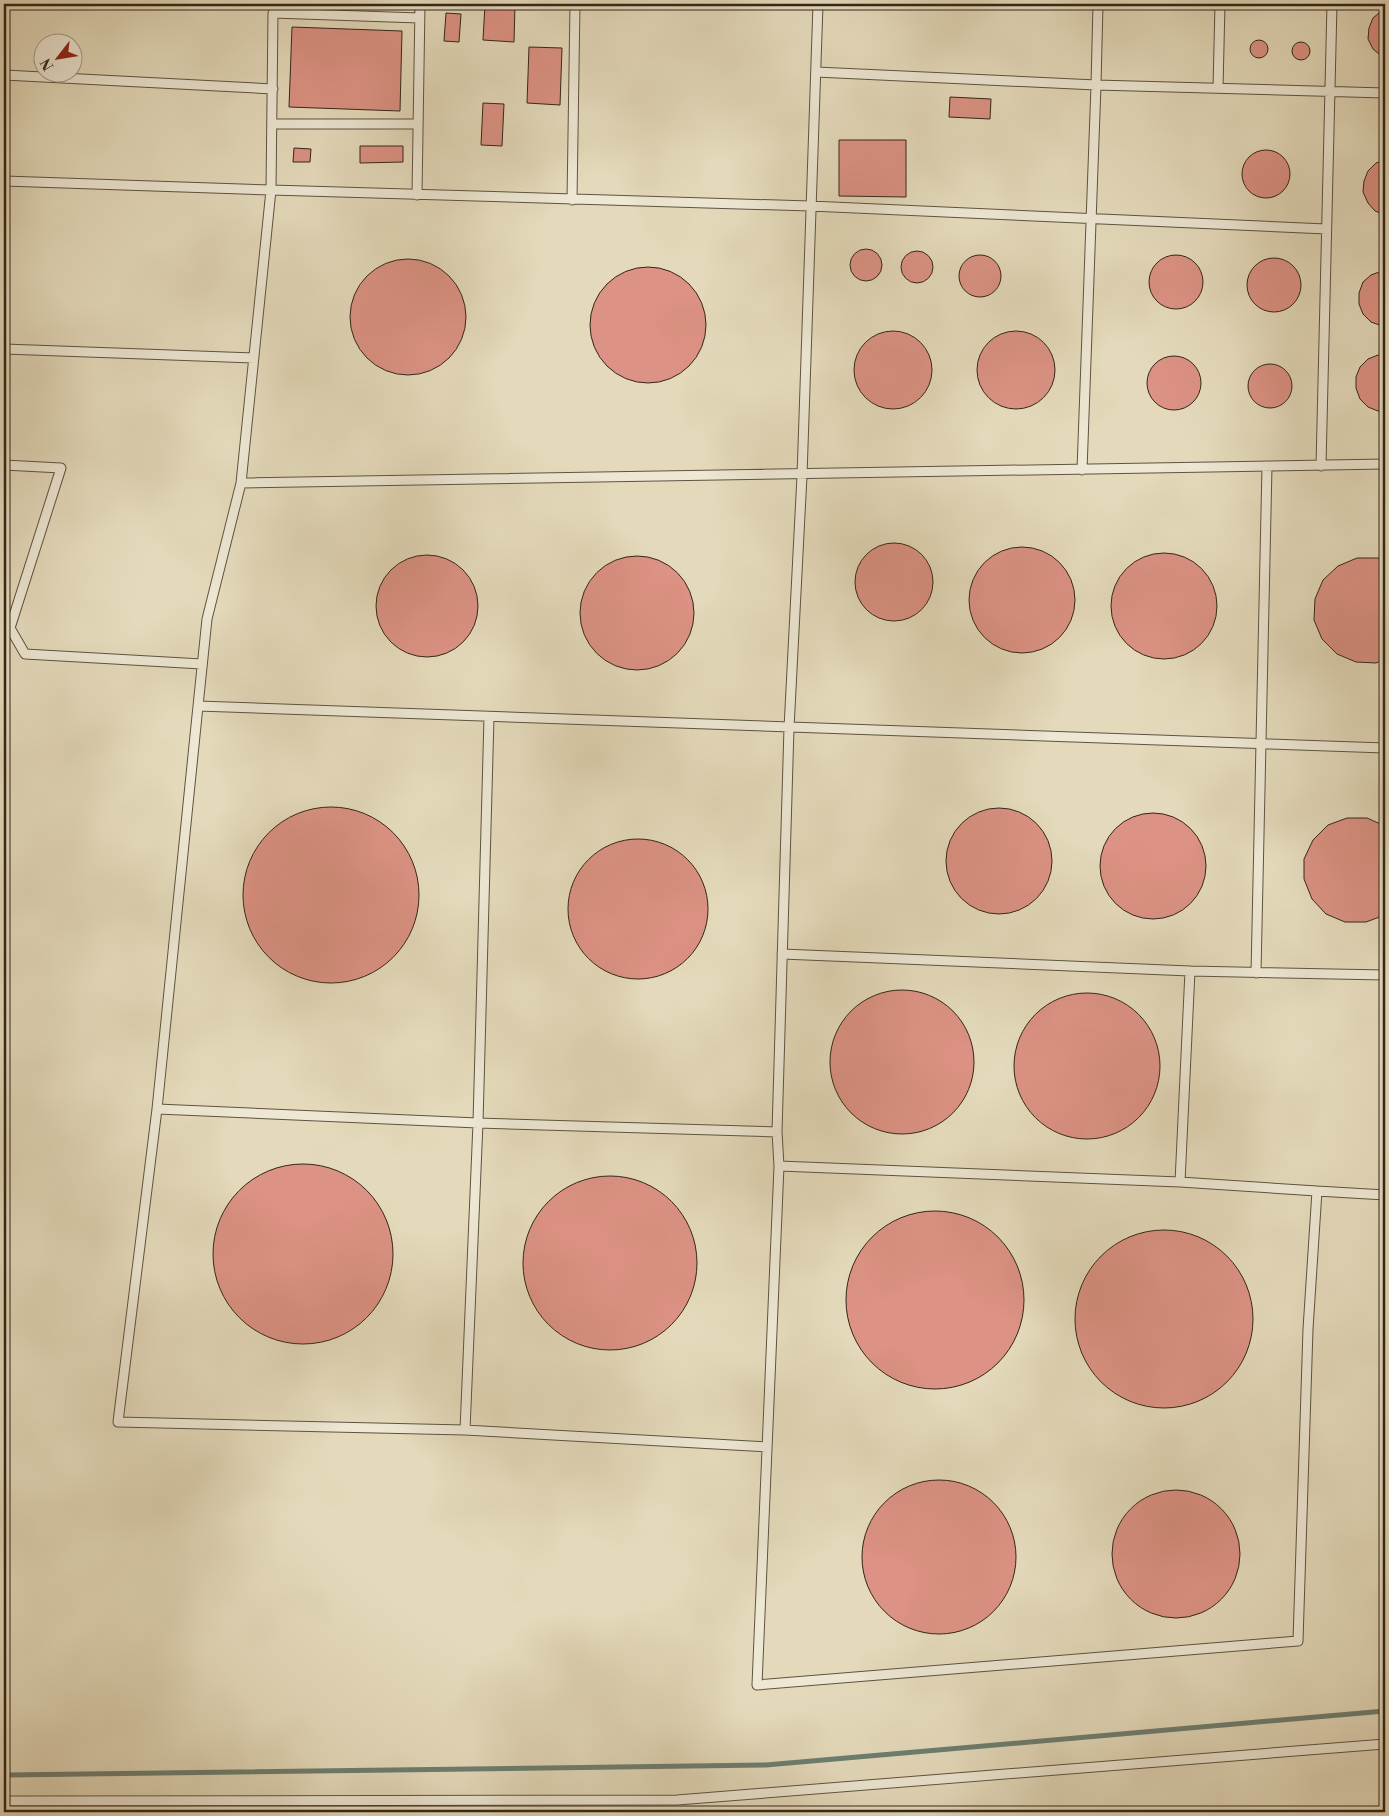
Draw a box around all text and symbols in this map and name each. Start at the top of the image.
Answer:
north arrow [32,32,82,82]
text: N [37,55,58,74]

